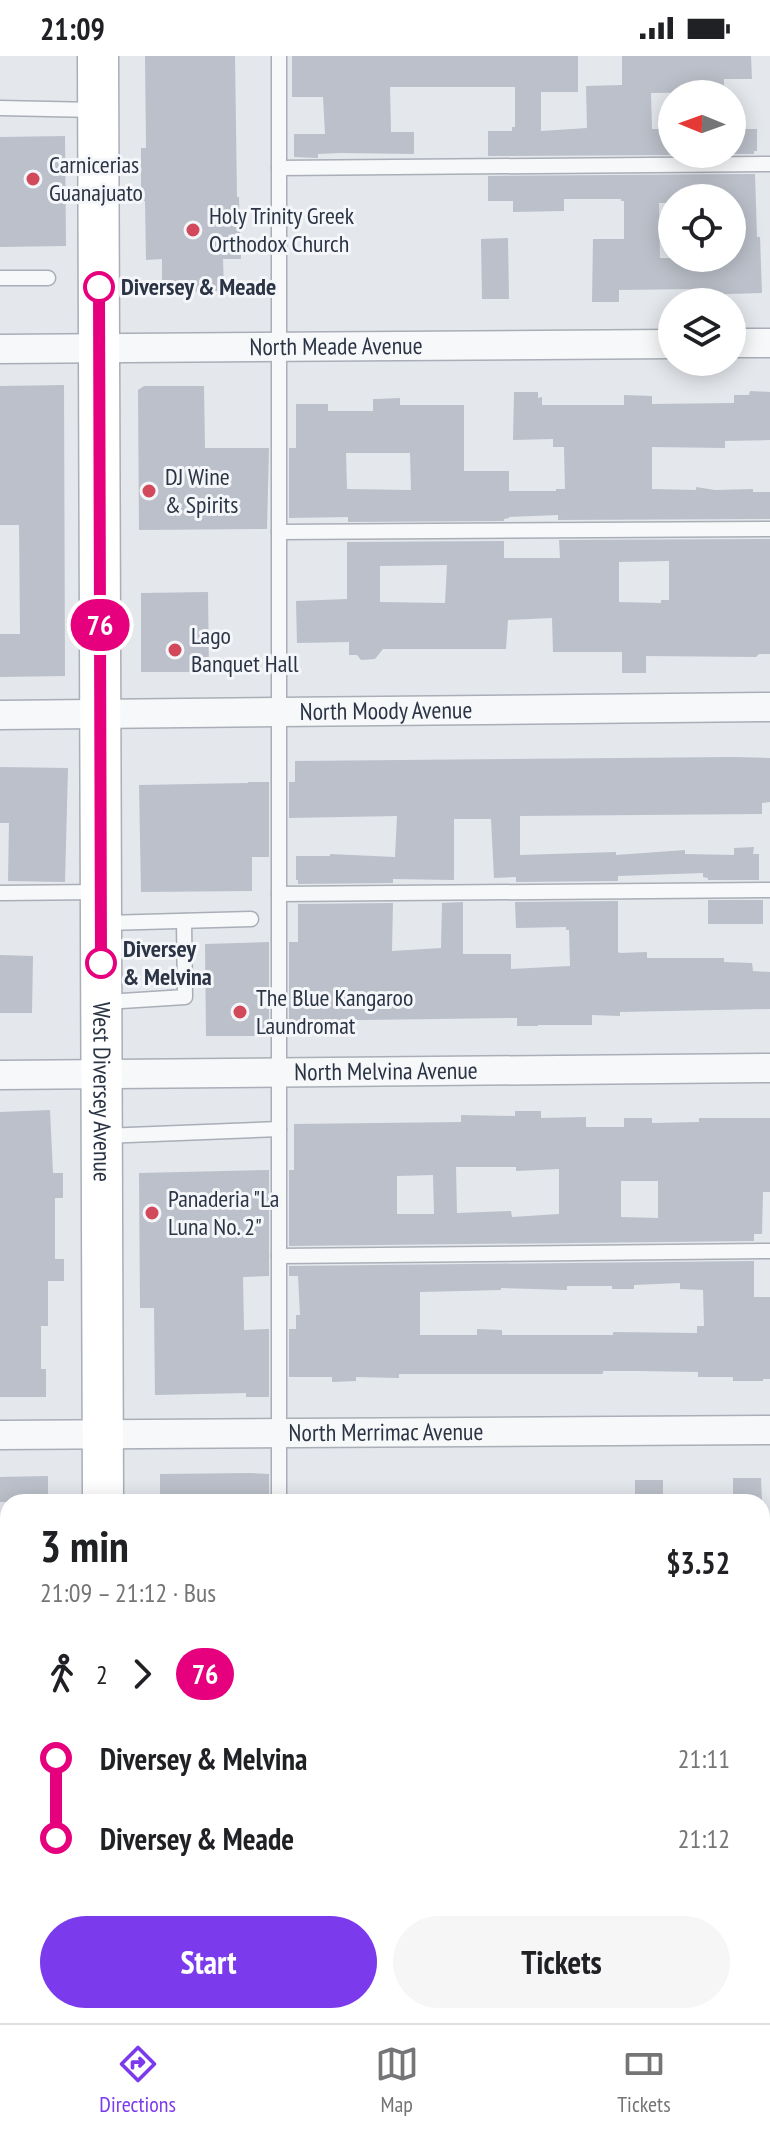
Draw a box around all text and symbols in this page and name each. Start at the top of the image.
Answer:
text: 21:09 [40,9,105,48]
north arrow [658,80,746,168]
map controls [658,80,746,376]
place label: Carnicerias Guanajuato [49,149,143,208]
marker: Carnicerias Guanajuato [24,170,42,188]
button: locate [658,184,746,272]
place label: Holy Trinity Greek Orthodox Church [209,200,355,259]
marker: Holy Trinity Greek Orthodox Church [184,221,202,239]
place label: Diversey & Meade [121,271,276,302]
marker: Diversey & Meade [84,272,114,302]
button: layers [658,288,746,376]
street label: North Meade Avenue [249,330,423,362]
place label: DJ Wine & Spirits [165,461,238,520]
marker: DJ Wine & Spirits [140,482,158,500]
line badge: 76 [64,599,136,651]
text: 76 [87,606,113,643]
place label: Lago Banquet Hall [191,620,299,679]
marker: Lago Banquet Hall [166,641,184,659]
street label: North Moody Avenue [299,694,472,727]
place label: Diversey & Melvina [123,933,212,992]
marker: Diversey & Melvina [86,948,116,978]
place label: The Blue Kangaroo Laundromat [256,982,413,1041]
street label: West Diversey Avenue [86,1002,118,1182]
marker: The Blue Kangaroo Laundromat [231,1003,249,1021]
street label: North Melvina Avenue [294,1055,478,1087]
place label: Panaderia "La Luna No. 2" [168,1183,279,1242]
marker: Panaderia "La Luna No. 2" [143,1204,161,1222]
street label: North Merrimac Avenue [288,1416,484,1448]
text: 3 min [40,1517,129,1574]
text: $3.52 [666,1543,730,1582]
text: 21:09 – 21:12 · Bus [40,1576,216,1609]
icon: walk [40,1652,84,1696]
icon: forward [120,1652,164,1696]
text: 76 [192,1655,218,1692]
text: 2 [96,1658,108,1691]
text: Diversey & Melvina [100,1739,307,1778]
text: 21:11 [678,1742,730,1775]
text: Diversey & Meade [100,1819,294,1858]
text: 21:12 [678,1822,730,1855]
button: Start [40,1916,377,2008]
button: Tickets [393,1916,730,2008]
tab: Directions [99,2042,176,2118]
tab: Map [375,2042,419,2118]
tab: Tickets [617,2042,671,2118]

